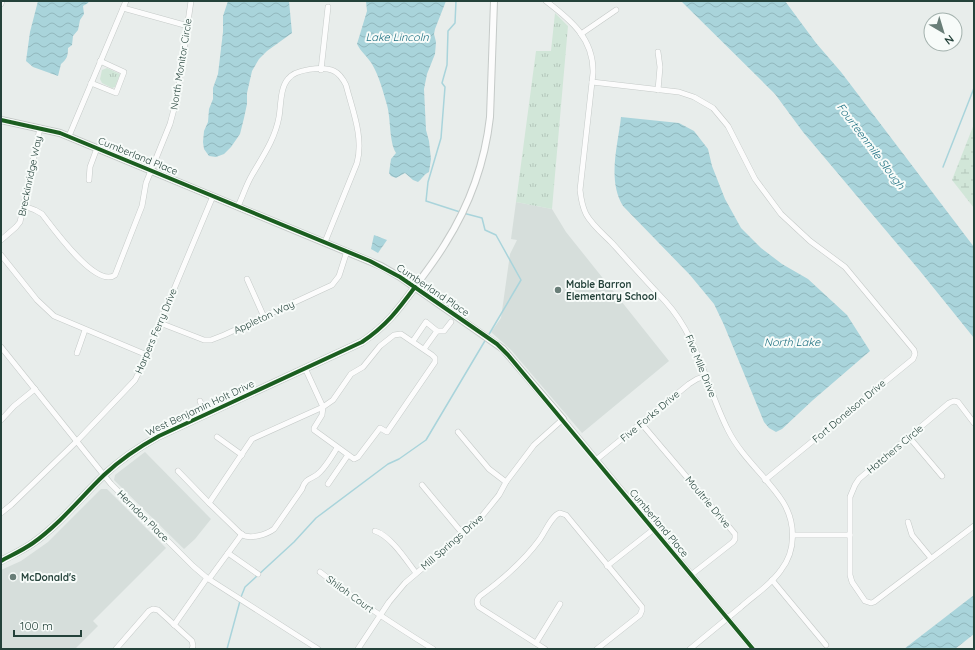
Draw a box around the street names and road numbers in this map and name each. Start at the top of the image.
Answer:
street label: North Monitor Circle [167,17,195,111]
street label: Cumberland Place [96,134,180,178]
street label: Breckinridge Way [15,135,45,217]
street label: Cumberland Place [394,261,472,319]
street label: Harpers Ferry Drive [132,286,180,376]
street label: Appleton Way [232,297,296,337]
street label: Five Mile Drive [683,333,720,400]
street label: Fort Donelson Drive [810,376,889,446]
street label: West Benjamin Holt Drive [144,377,257,439]
street label: Five Forks Drive [618,387,683,445]
street label: Hatchers Circle [864,421,926,476]
street label: Moultrie Drive [682,473,734,531]
street label: Cumberland Place [627,486,692,560]
street label: Herndon Place [114,487,172,545]
street label: Mill Springs Drive [418,511,486,573]
street label: Shiloh Court [324,572,377,616]

